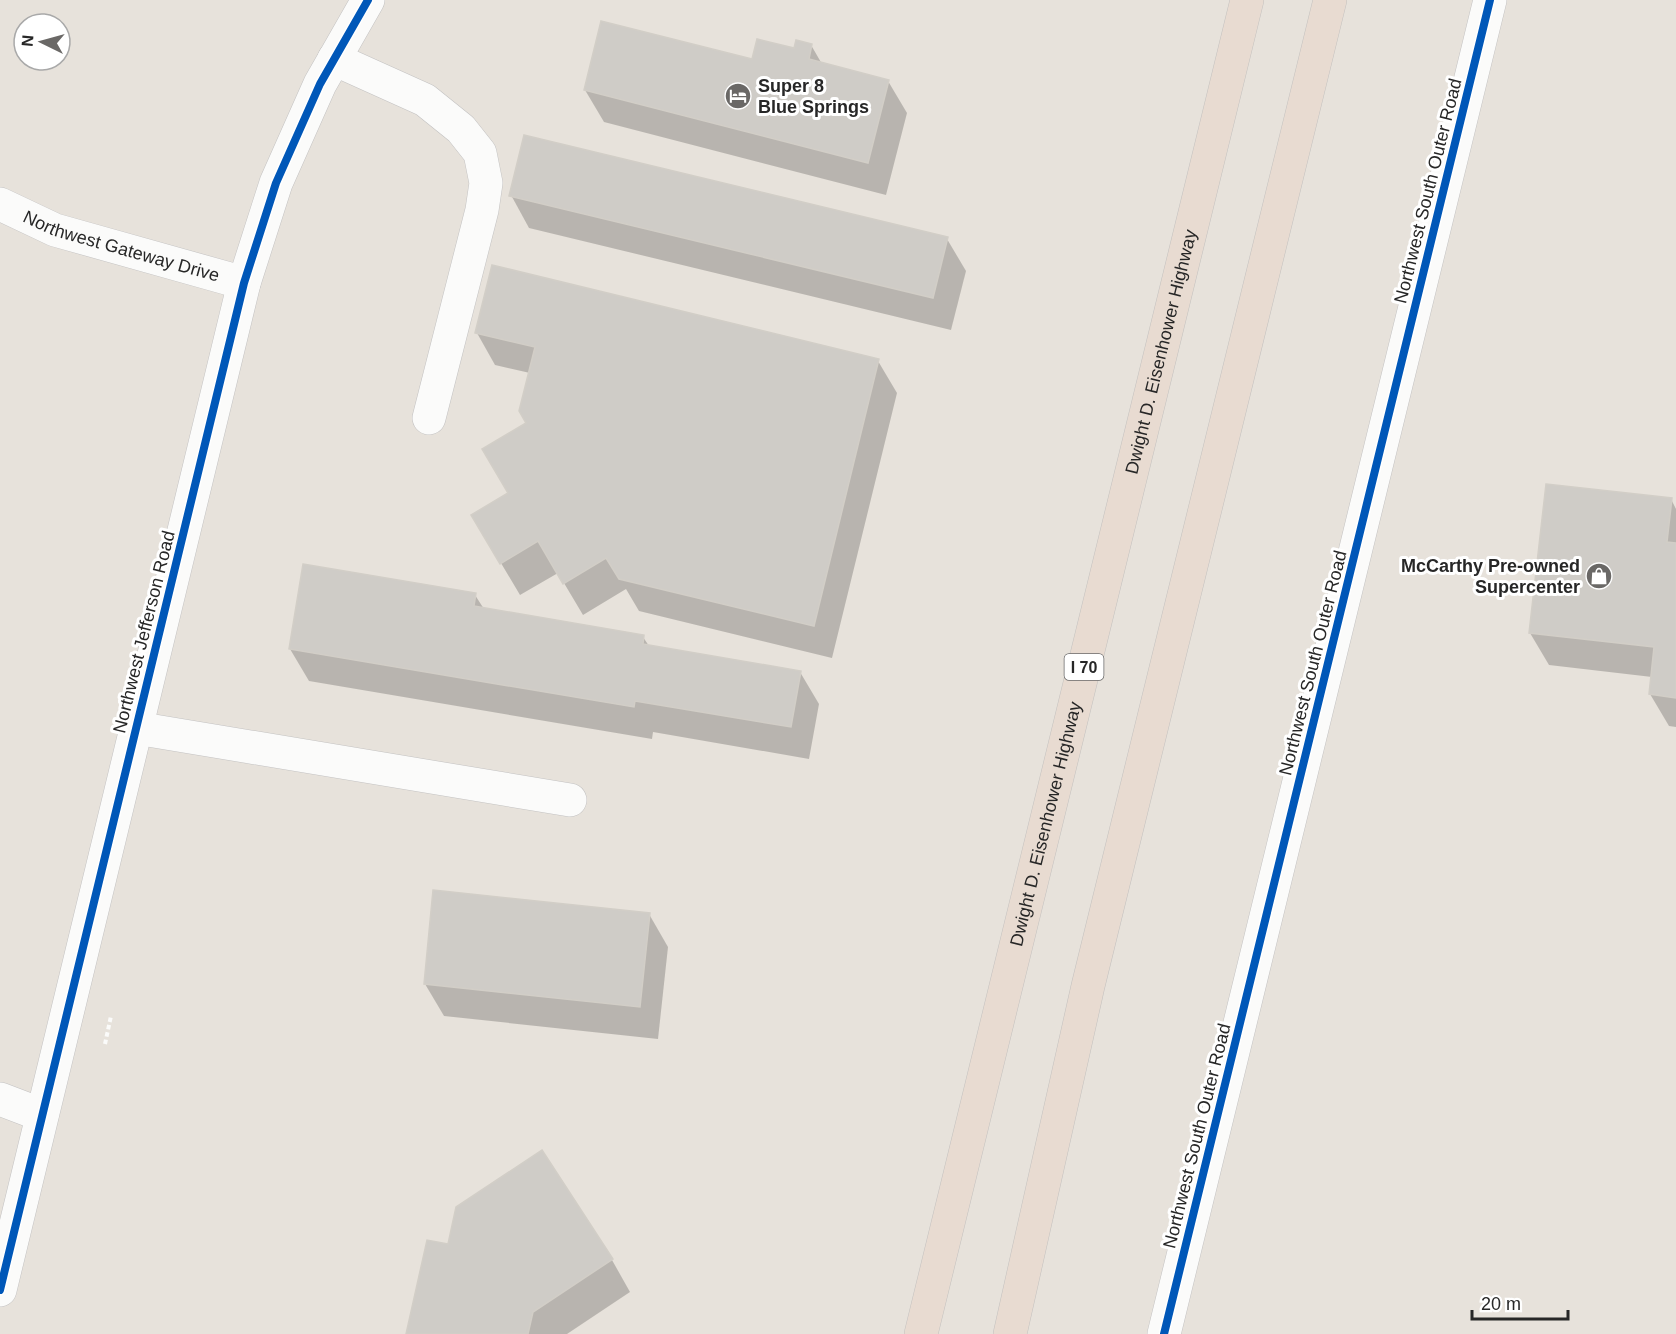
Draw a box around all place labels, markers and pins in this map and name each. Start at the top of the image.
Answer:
place label: Super 8 Blue Springs [758,76,869,117]
hotel icon: Super 8 Blue Springs [723,81,753,111]
place label: McCarthy Pre-owned Supercenter [1401,556,1580,597]
shop icon: McCarthy Pre-owned Supercenter [1584,561,1614,591]

